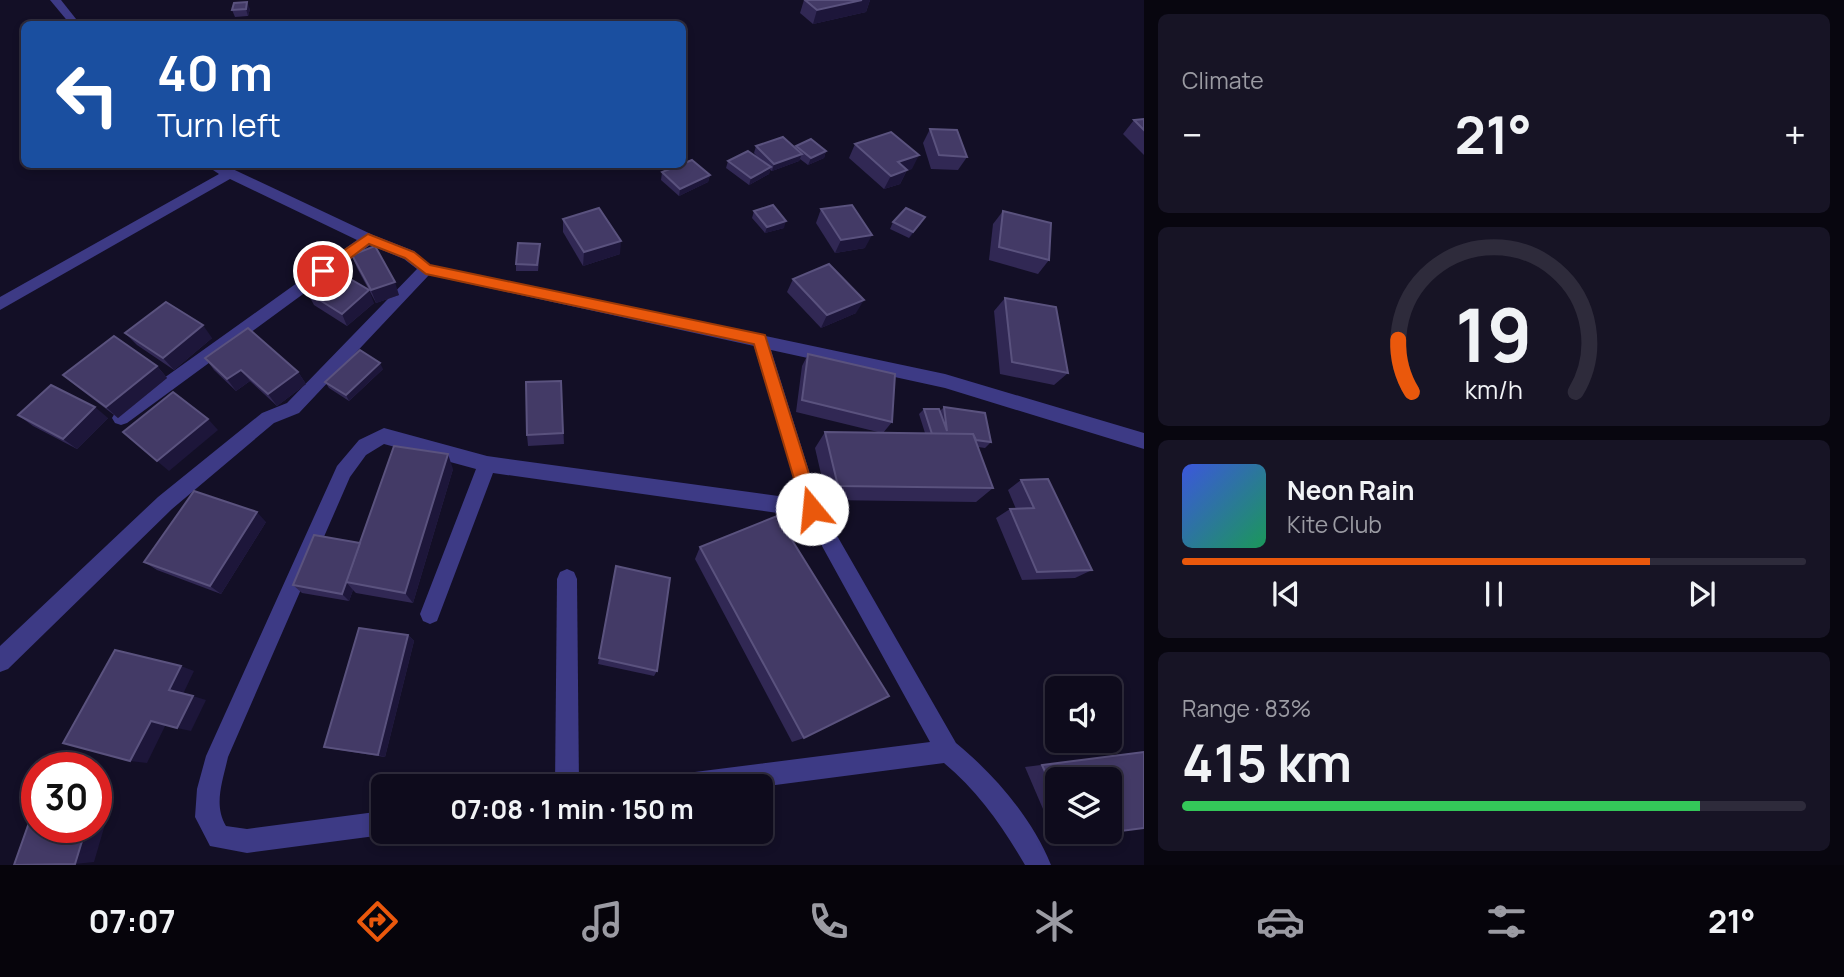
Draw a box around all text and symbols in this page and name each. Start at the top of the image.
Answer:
text: 40 m [157,39,273,106]
icon: left [42,49,133,140]
text: Climate [1182,64,1264,96]
text: 21° [1455,99,1532,170]
text: Turn left [157,103,281,147]
text: − [1182,108,1203,160]
text: + [1784,108,1806,160]
pin [293,241,353,301]
icon: arrive [304,252,342,290]
text: 19 [1455,285,1533,385]
text: km/h [1465,372,1523,407]
position arrow [775,472,849,546]
text: Neon Rain [1287,472,1415,508]
text: Kite Club [1287,508,1382,540]
icon: previous [1267,575,1305,613]
icon: pause [1475,575,1513,613]
icon: next [1683,575,1721,613]
map controls [1045,676,1122,844]
button: sound [1045,676,1122,753]
text: Range · 83% [1182,692,1311,724]
text: 415 km [1182,727,1352,798]
speed limit sign: 30 [21,752,112,843]
button: layers [1045,767,1122,844]
text: 07:08 · 1 min · 150 m [450,791,694,827]
icon: directions [353,897,402,946]
icon: music [578,897,627,946]
icon: phone [804,897,853,946]
icon: climate [1030,897,1079,946]
icon: car [1256,897,1305,946]
icon: filters [1482,897,1531,946]
text: 07:07 [88,899,176,943]
text: 21° [1708,899,1756,943]

